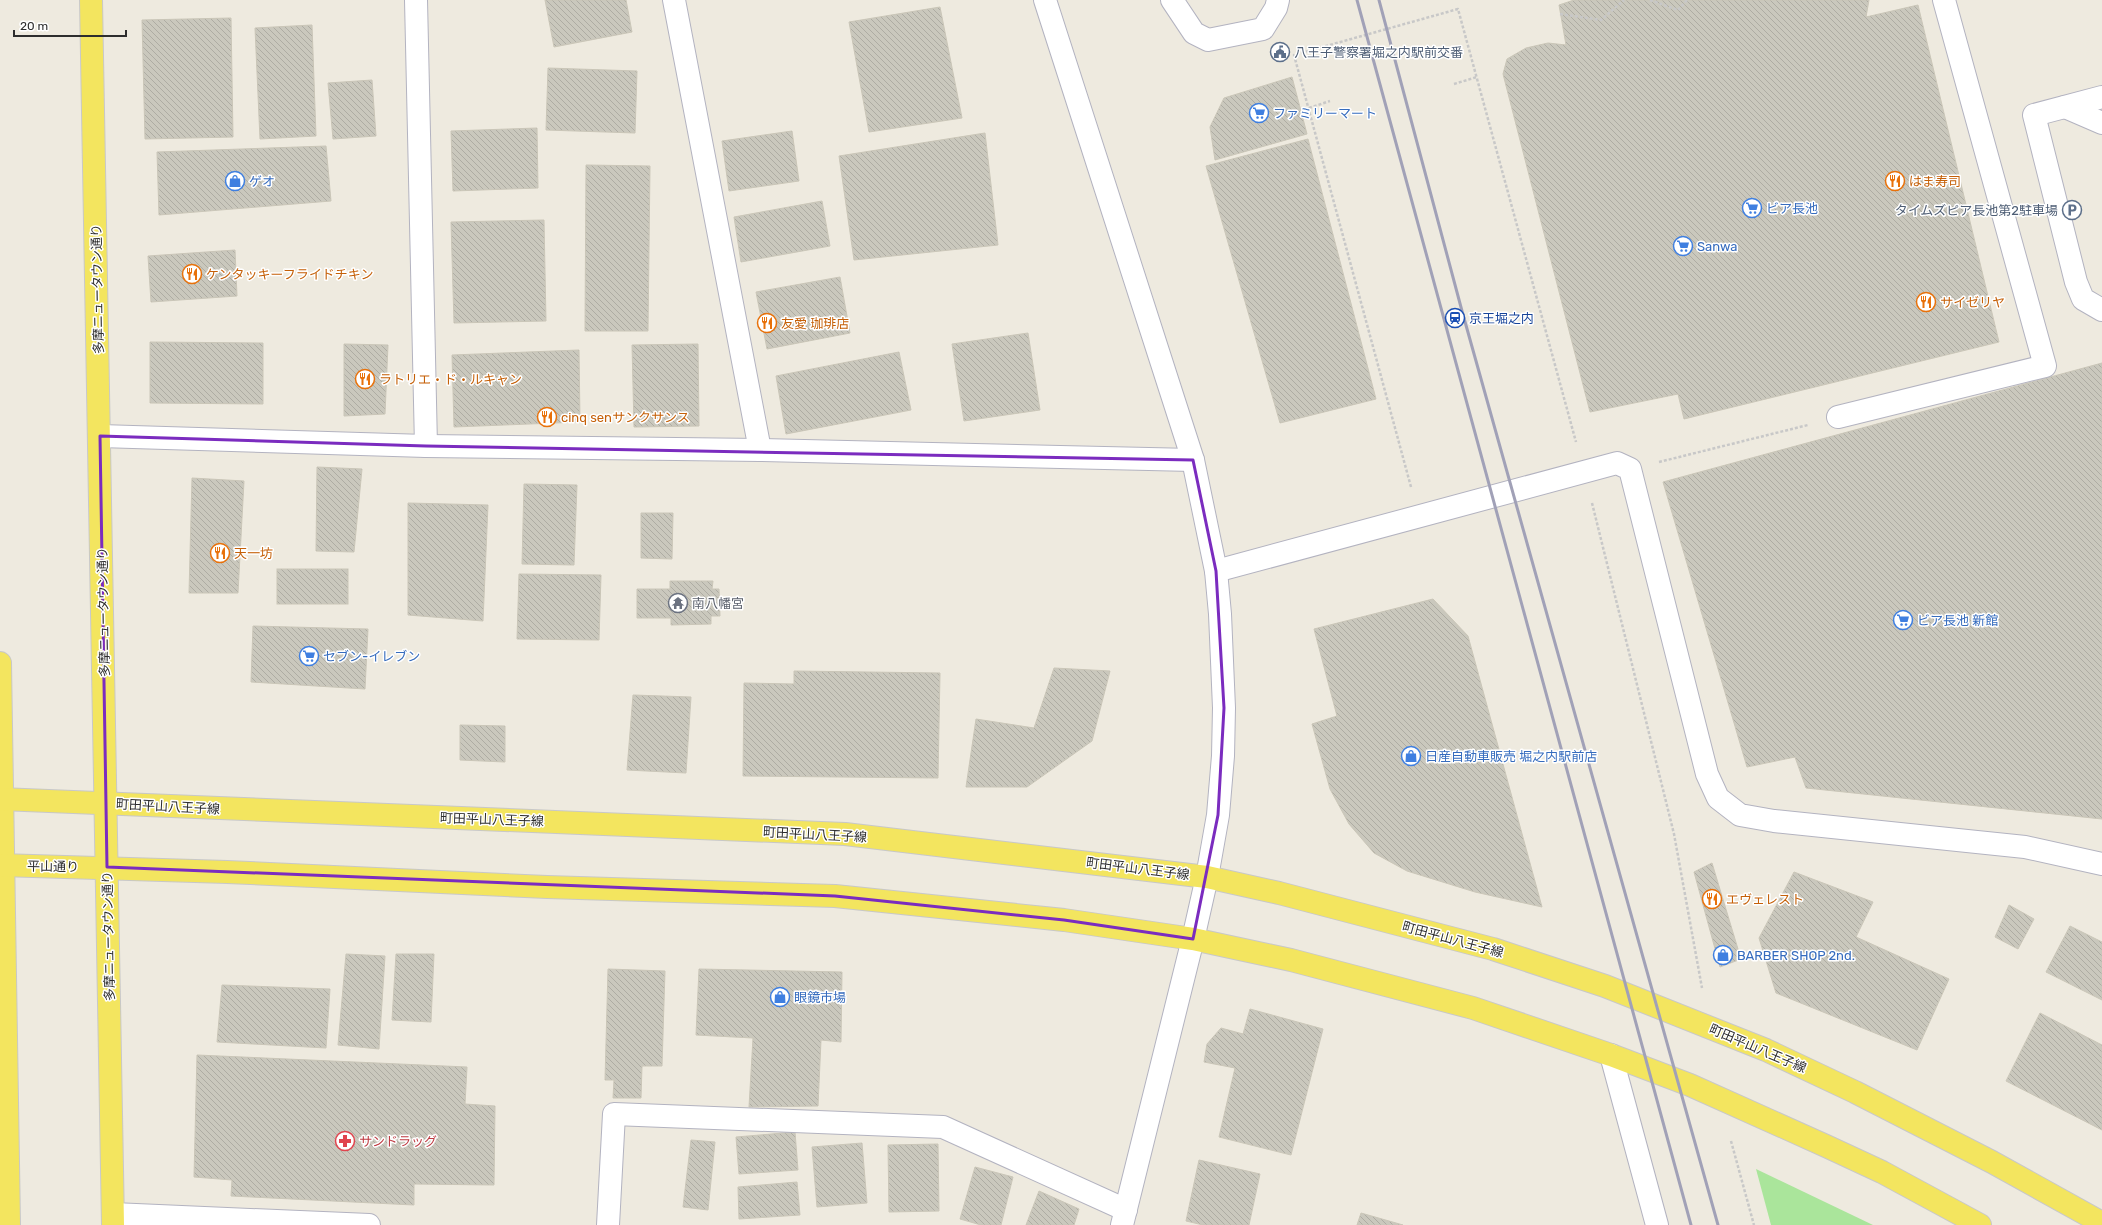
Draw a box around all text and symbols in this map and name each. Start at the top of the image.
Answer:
scale bar [14,12,126,38]
text: 20 m [20,19,48,33]
public building icon: 八王子警察署堀之内駅前交番 [1269,41,1291,63]
place label: 八王子警察署堀之内駅前交番 [1294,45,1463,60]
supermarket icon: ファミリーマート [1248,102,1270,124]
place label: ファミリーマート [1273,106,1377,121]
shop icon: ゲオ [224,170,246,192]
restaurant icon: はま寿司 [1884,170,1906,192]
place label: ゲオ [249,174,275,189]
place label: はま寿司 [1909,174,1961,189]
supermarket icon: ビア長池 [1741,197,1763,219]
parking icon: タイムズピア長池第2駐車場 [2061,199,2083,221]
place label: ビア長池 [1766,201,1818,216]
place label: タイムズピア長池第2駐車場 [1895,203,2058,218]
street label: 多摩ニュータウン通り [89,224,106,354]
supermarket icon: Sanwa [1672,235,1694,257]
place label: Sanwa [1697,239,1737,254]
restaurant icon: ケンタッキーフライドチキン [181,263,203,285]
place label: ケンタッキーフライドチキン [206,267,373,282]
restaurant icon: サイゼリヤ [1915,291,1937,313]
place label: サイゼリヤ [1940,295,2005,310]
station icon: 京王堀之内 [1444,307,1466,329]
place label: 京王堀之内 [1469,311,1534,326]
restaurant icon: 友愛 珈琲店 [756,312,778,334]
place label: 友愛 珈琲店 [781,316,849,331]
restaurant icon: ラトリエ・ド・ルキャン [354,368,376,390]
place label: ラトリエ・ド・ルキャン [379,372,522,387]
restaurant icon: cinq senサンクサンス [536,406,558,428]
place label: cinq senサンクサンス [561,410,690,425]
restaurant icon: 天一坊 [209,542,231,564]
place label: 天一坊 [234,546,273,561]
street label: 多摩ニュータウン通り [95,547,112,677]
temple icon: 南八幡宮 [667,592,689,614]
place label: 南八幡宮 [692,596,744,611]
supermarket icon: ビア長池 新館 [1892,609,1914,631]
place label: ビア長池 新館 [1917,613,1998,628]
supermarket icon: セブン-イレブン [298,645,320,667]
place label: セブン-イレブン [323,649,420,664]
shop icon: 日産自動車販売 堀之内駅前店 [1400,745,1422,767]
place label: 日産自動車販売 堀之内駅前店 [1425,749,1597,764]
street label: 町田平山八王子線 [116,796,220,817]
street label: 町田平山八王子線 [440,810,544,829]
street label: 町田平山八王子線 [763,824,867,845]
street label: 町田平山八王子線 [1085,855,1190,882]
street label: 平山通り [27,859,79,874]
street label: 多摩ニュータウン通り [100,871,117,1001]
restaurant icon: エヴェレスト [1701,888,1723,910]
place label: エヴェレスト [1726,892,1804,907]
street label: 町田平山八王子線 [1401,919,1505,960]
shop icon: BARBER SHOP 2nd. [1712,944,1734,966]
place label: BARBER SHOP 2nd. [1737,948,1855,963]
shop icon: 眼鏡市場 [769,986,791,1008]
place label: 眼鏡市場 [794,990,846,1005]
street label: 町田平山八王子線 [1707,1021,1809,1076]
pharmacy icon: サンドラッグ [334,1130,356,1152]
place label: サンドラッグ [359,1134,437,1149]

